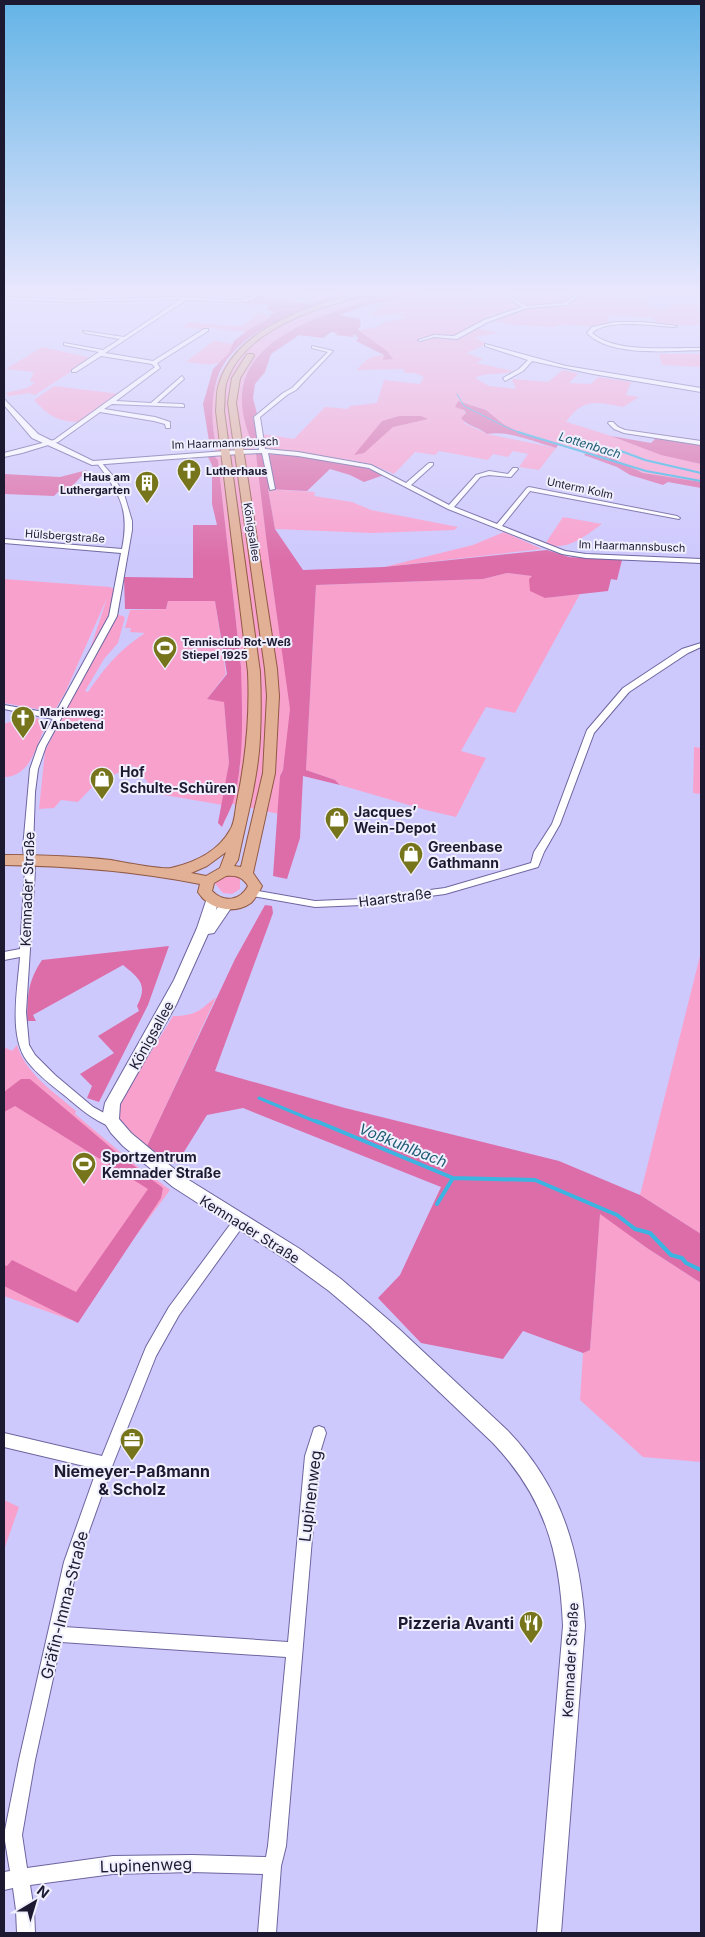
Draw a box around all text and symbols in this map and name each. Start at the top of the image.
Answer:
water label: Lottenbach [557,428,623,462]
street label: Im Haarmannsbusch [171,434,279,452]
church icon: Lutherhaus [176,458,202,492]
place label: Lutherhaus [206,464,267,478]
place label: Haus am Luthergarten [60,470,130,497]
building icon: Haus am Luthergarten [134,470,160,504]
street label: Unterm Kolm [546,474,614,502]
street label: Königsallee [240,501,264,563]
street label: Hülsbergstraße [25,526,105,546]
street label: Im Haarmannsbusch [578,537,686,555]
sports icon: Tennisclub Rot-Weß Stiepel 1925 [152,635,178,669]
place label: Tennisclub Rot-Weß Stiepel 1925 [182,635,291,662]
church icon: Marienweg: V Anbetend [10,705,36,739]
place label: Marienweg: V Anbetend [40,705,104,732]
place label: Hof Schulte-Schüren [120,763,236,796]
shop icon: Hof Schulte-Schüren [89,766,115,800]
place label: Jacques’ Wein-Depot [354,803,436,836]
shop icon: Jacques’ Wein-Depot [324,806,350,840]
street label: Kemnader Straße [17,831,37,947]
place label: Greenbase Gathmann [428,838,503,871]
shop icon: Greenbase Gathmann [398,841,424,875]
street label: Haarstraße [358,884,432,910]
street label: Königsallee [125,998,177,1072]
water label: Voßkuhlbach [356,1119,450,1171]
place label: Sportzentrum Kemnader Straße [102,1148,221,1181]
sports icon: Sportzentrum Kemnader Straße [71,1151,97,1185]
street label: Kemnader Straße [197,1191,303,1267]
office icon: Niemeyer-Paßmann & Scholz [119,1427,145,1461]
street label: Lupinenweg [294,1449,326,1543]
place label: Niemeyer-Paßmann & Scholz [54,1461,210,1499]
street label: Gräfin-Imma-Straße [36,1529,92,1681]
street label: Kemnader Straße [559,1602,581,1718]
restaurant icon: Pizzeria Avanti [518,1610,544,1644]
place label: Pizzeria Avanti [398,1613,514,1633]
street label: Lupinenweg [99,1853,193,1877]
north arrow [10,1877,60,1927]
text: N [34,1881,53,1901]

